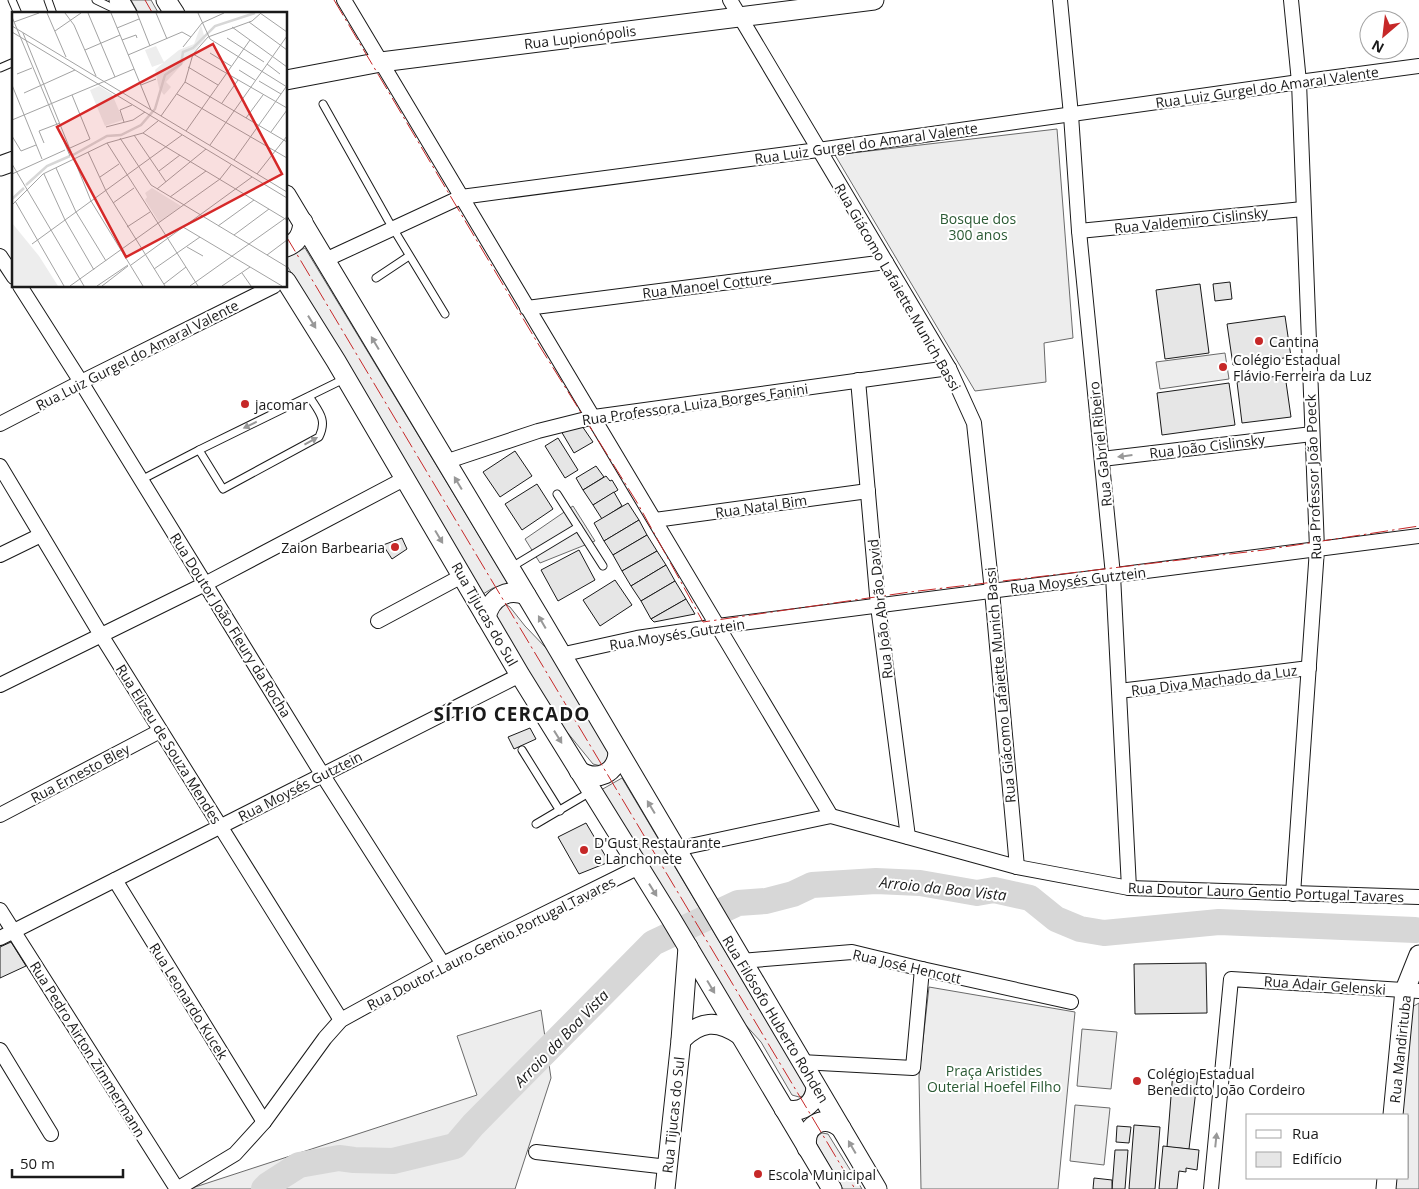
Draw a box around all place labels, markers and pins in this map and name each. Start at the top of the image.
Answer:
place label: Cantina [1269,332,1319,351]
marker: Cantina [1253,335,1265,347]
place label: Colégio Estadual Flávio Ferreira da Luz [1233,350,1372,385]
marker: Colégio Estadual Flávio Ferreira da Luz [1217,361,1229,373]
place label: jacomar [254,395,308,414]
marker: jacomar [239,398,251,410]
place label: Zaion Barbearia [281,538,385,557]
marker: Zaion Barbearia [389,541,401,553]
place label: D'Gust Restaurante e Lanchonete [594,833,721,868]
marker: D'Gust Restaurante e Lanchonete [578,844,590,856]
place label: Colégio Estadual Benedicto João Cordeiro [1147,1064,1305,1099]
marker: Colégio Estadual Benedicto João Cordeiro [1131,1075,1143,1087]
place label: Escola Municipal [768,1165,876,1184]
marker: Escola Municipal [752,1168,764,1180]

